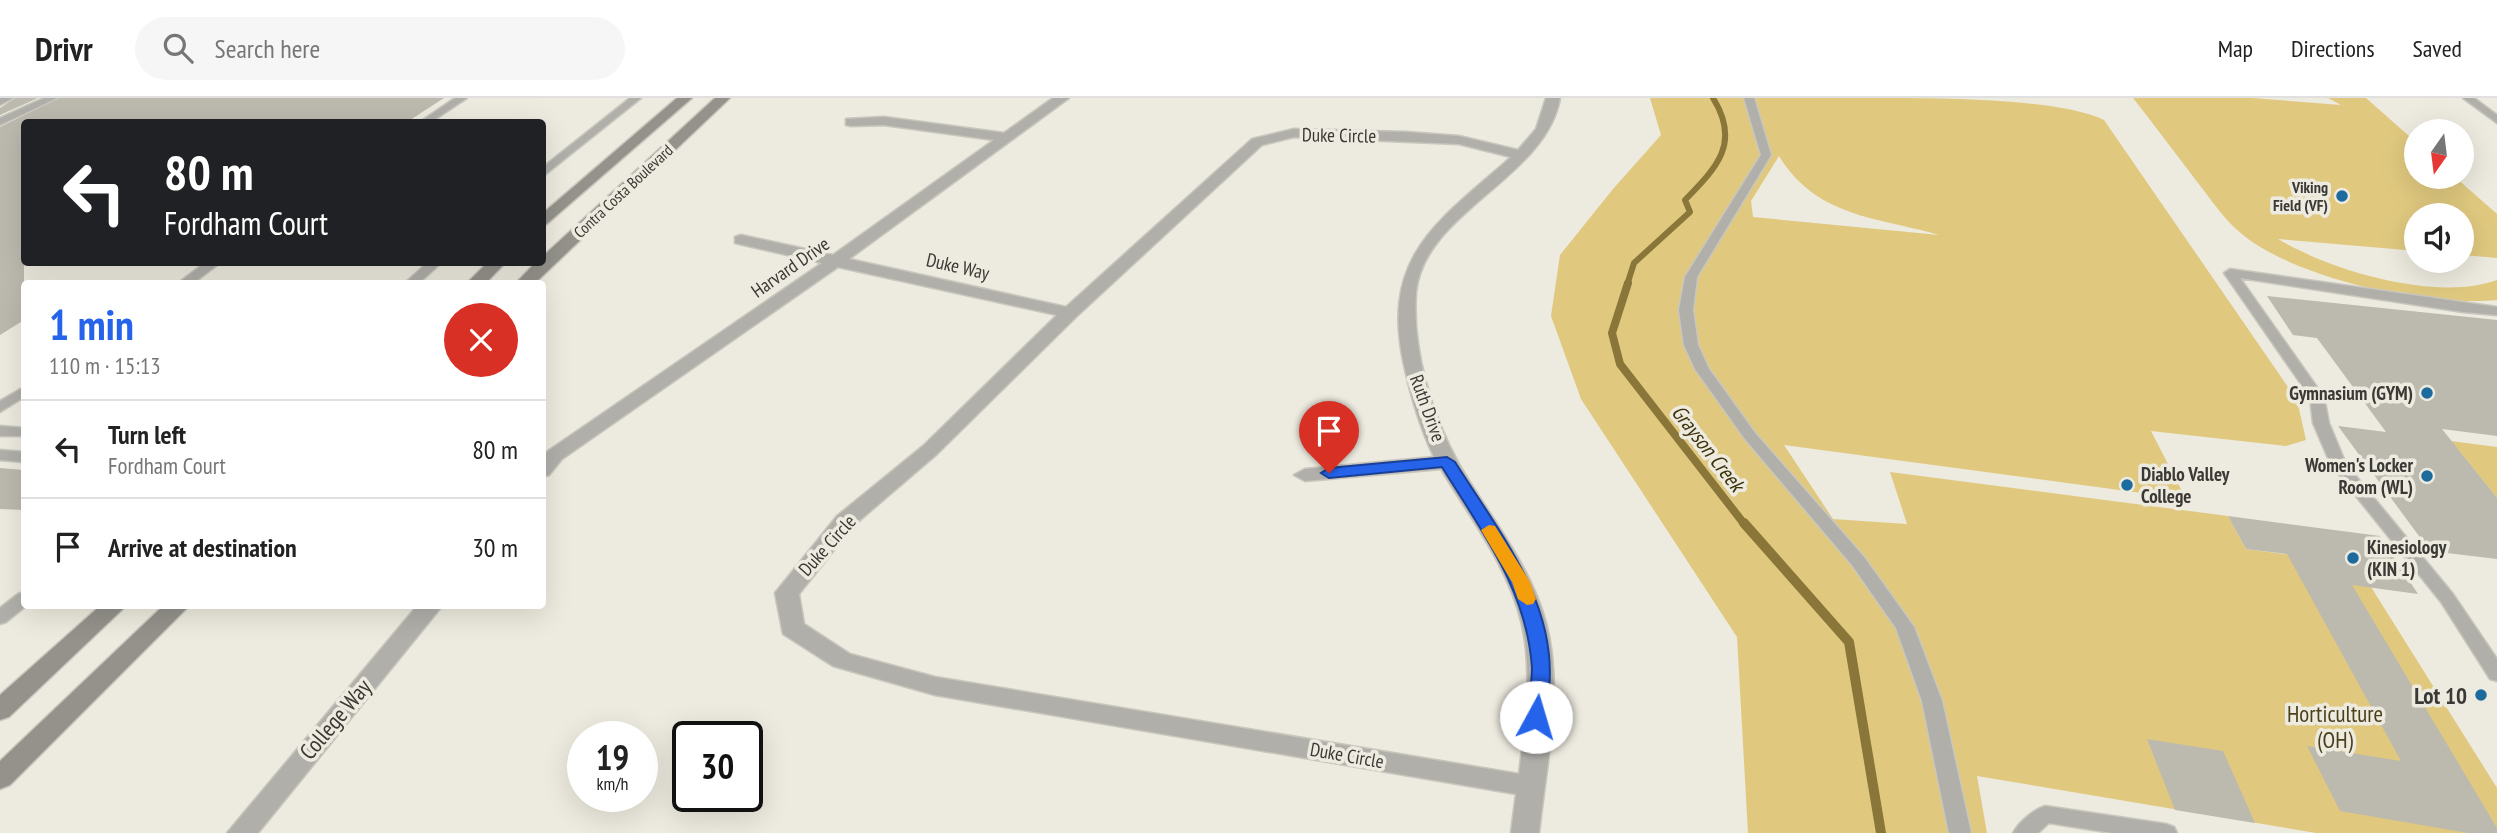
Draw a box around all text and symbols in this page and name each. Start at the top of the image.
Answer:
search box [135,17,625,80]
text: Drivr [35,27,93,70]
icon: search [159,29,197,67]
text: Search here [215,32,320,65]
text: Map [2218,33,2253,64]
text: Directions [2291,33,2375,64]
text: Saved [2413,33,2462,64]
north arrow [2404,119,2474,189]
map controls [2404,119,2474,273]
street label: Duke Circle [1302,122,1377,148]
text: 80 m [164,140,253,204]
street label: Contra Costa Boulevard [569,140,677,242]
icon: left [49,147,140,238]
place label: Viking Field (VF) [2273,177,2328,215]
marker: Viking Field (VF) [2334,188,2350,204]
text: Fordham Court [164,202,328,244]
button: sound [2404,203,2474,273]
street label: Harvard Drive [746,231,834,303]
street label: Duke Way [924,247,993,285]
text: 1 min [49,297,134,352]
button: close [444,303,518,377]
text: 110 m · 15:13 [49,351,161,380]
street label: Ruth Drive [1405,371,1451,445]
place label: Gymnasium (GYM) [2289,381,2413,405]
marker: Gymnasium (GYM) [2419,385,2435,401]
water label: Grayson Creek [1666,399,1752,499]
pin [1299,401,1359,473]
icon: arrive [1310,412,1348,450]
text: Turn left [108,418,186,451]
icon: left [49,430,87,468]
text: 80 m [472,433,518,466]
text: Fordham Court [108,451,226,480]
place label: Women's Locker Room (WL) [2304,453,2413,499]
place label: Diablo Valley College [2141,462,2230,508]
marker: Women's Locker Room (WL) [2419,468,2435,484]
marker: Diablo Valley College [2119,477,2135,493]
street label: Duke Circle [793,509,861,581]
icon: arrive [49,528,87,566]
text: Arrive at destination [108,531,297,564]
text: 30 m [472,531,518,564]
place label: Kinesiology (KIN 1) [2367,535,2447,581]
marker: Kinesiology (KIN 1) [2345,550,2361,566]
street label: College Way [293,673,377,765]
position arrow [1499,680,1573,754]
place label: Lot 10 [2414,681,2467,710]
marker: Lot 10 [2473,687,2489,703]
park label: Horticulture (OH) [2287,699,2383,754]
speed limit sign: 30 [672,721,763,812]
text: 19 [596,734,629,780]
street label: Duke Circle [1308,737,1386,773]
text: km/h [597,772,628,795]

